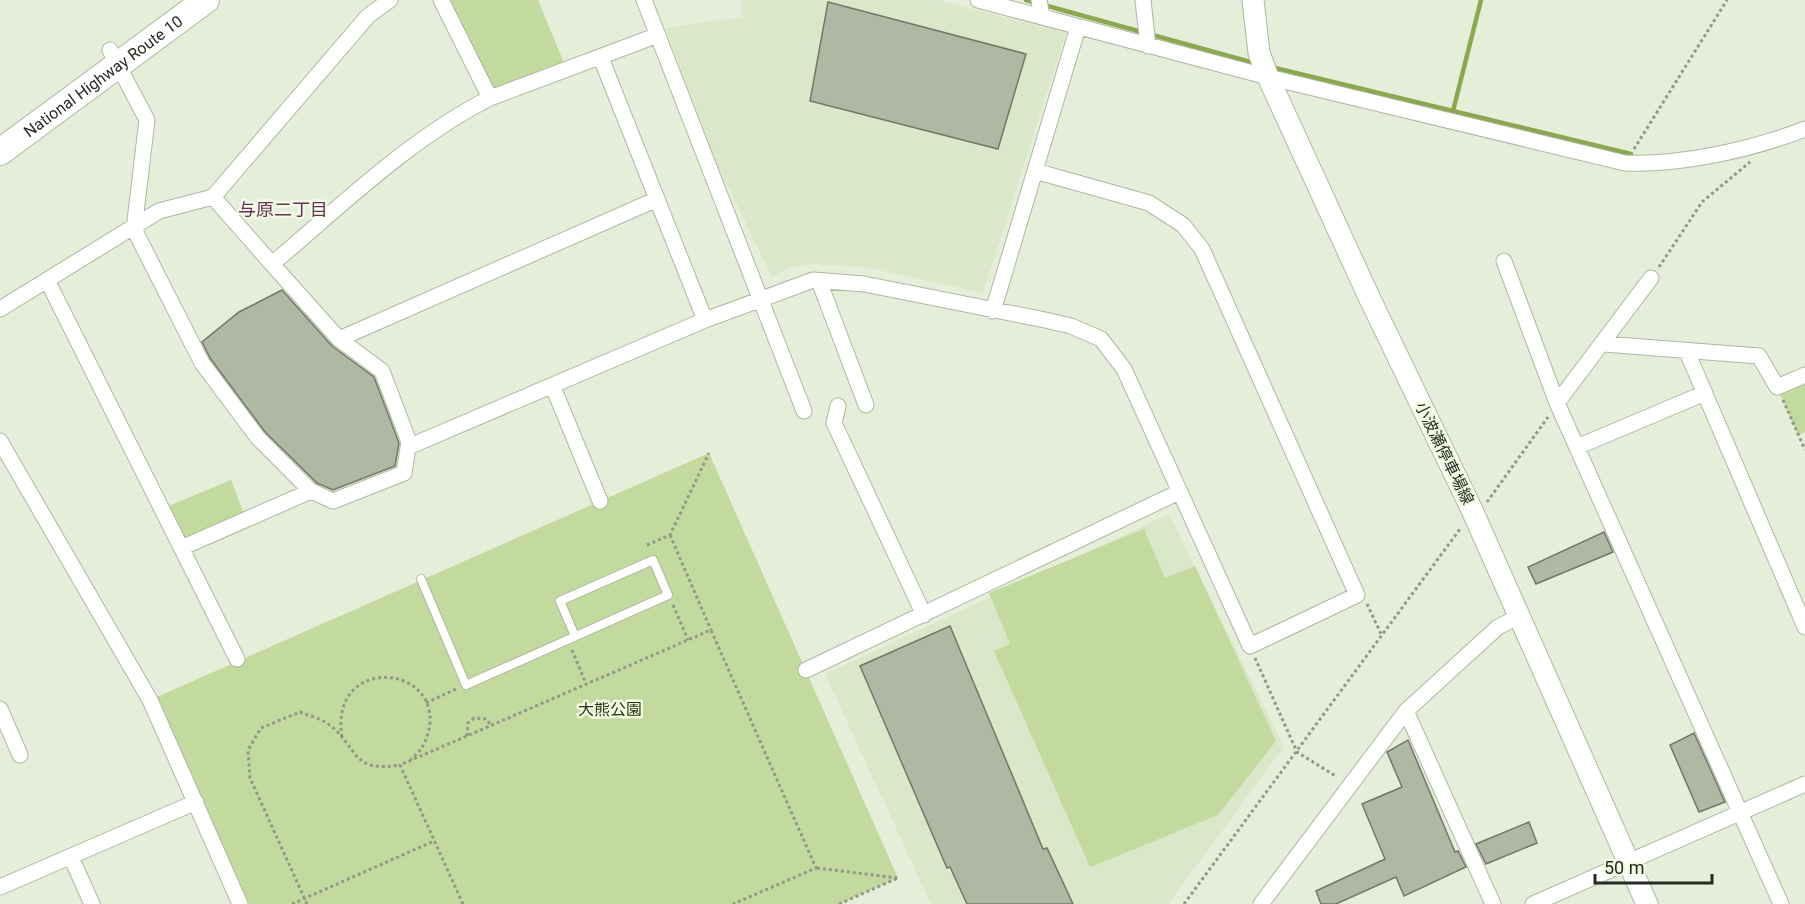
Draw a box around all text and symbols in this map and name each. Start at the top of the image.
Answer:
street label: National Highway Route 10 [20,12,186,141]
district label: 与原二丁目 [238,199,328,220]
street label: 小波瀬停車場線 [1411,399,1478,508]
park label: 大熊公園 [578,700,642,719]
scale bar [1595,847,1712,885]
text: 50 m [1604,857,1644,878]

